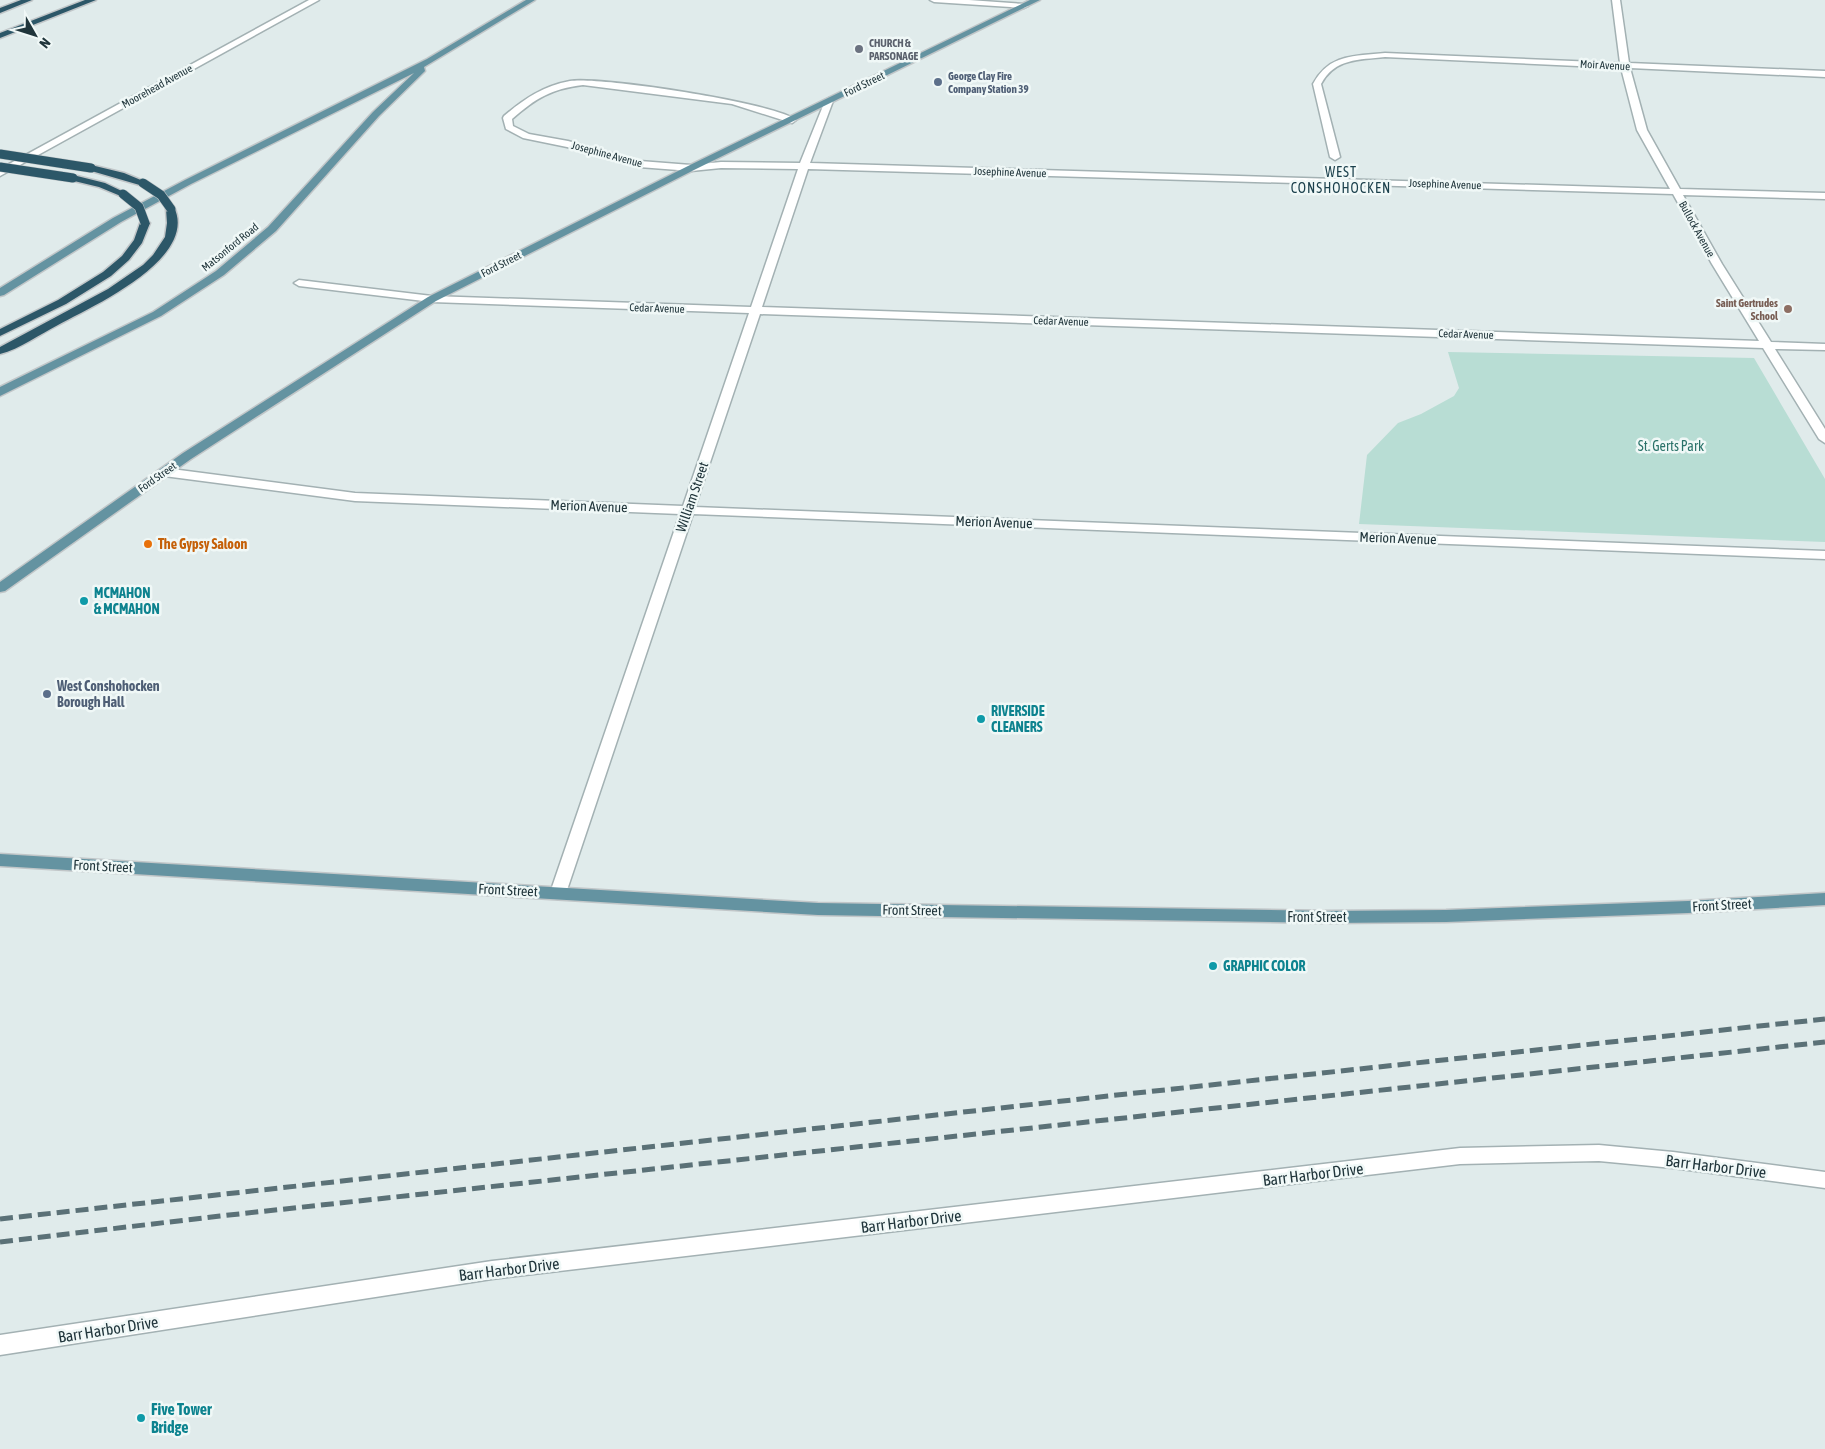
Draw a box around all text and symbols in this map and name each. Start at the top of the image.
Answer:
north arrow [10,10,60,60]
text: N [36,35,54,51]
place label: CHURCH & PARSONAGE [869,37,919,62]
marker: CHURCH & PARSONAGE [853,43,865,55]
street label: Moir Avenue [1580,58,1630,72]
street label: Moorehead Avenue [120,62,194,110]
street label: Ford Street [842,69,886,99]
place label: George Clay Fire Company Station 39 [948,70,1029,95]
marker: George Clay Fire Company Station 39 [932,76,944,88]
street label: Josephine Avenue [570,139,644,169]
district label: WEST CONSHOHOCKEN [1291,164,1391,196]
street label: Josephine Avenue [973,165,1047,179]
street label: Josephine Avenue [1408,177,1482,191]
street label: Bullock Avenue [1677,199,1717,259]
street label: Matsonford Road [199,221,261,273]
street label: Ford Street [479,249,523,279]
place label: Saint Gertrudes School [1716,297,1779,322]
street label: Cedar Avenue [629,301,685,315]
marker: Saint Gertrudes School [1782,303,1794,315]
street label: Cedar Avenue [1033,314,1089,328]
street label: Cedar Avenue [1438,327,1494,341]
park label: St. Gerts Park [1638,438,1704,454]
street label: Ford Street [136,460,178,494]
street label: William Street [673,460,711,534]
street label: Merion Avenue [550,497,628,515]
street label: Merion Avenue [955,513,1033,531]
street label: Merion Avenue [1359,529,1437,547]
place label: The Gypsy Saloon [158,536,248,552]
marker: The Gypsy Saloon [142,538,154,550]
place label: MCMAHON & MCMAHON [94,585,160,617]
marker: MCMAHON & MCMAHON [78,595,90,607]
place label: West Conshohocken Borough Hall [56,678,160,710]
marker: West Conshohocken Borough Hall [41,688,53,700]
place label: RIVERSIDE CLEANERS [991,703,1045,735]
marker: RIVERSIDE CLEANERS [975,713,987,725]
street label: Front Street [73,856,133,876]
street label: Front Street [478,880,538,900]
street label: Front Street [1692,895,1752,915]
street label: Front Street [882,901,942,919]
street label: Front Street [1287,909,1347,925]
place label: GRAPHIC COLOR [1223,958,1306,974]
marker: GRAPHIC COLOR [1207,960,1219,972]
street label: Barr Harbor Drive [1665,1151,1767,1181]
street label: Barr Harbor Drive [1262,1159,1364,1189]
street label: Barr Harbor Drive [860,1206,962,1236]
street label: Barr Harbor Drive [458,1254,560,1284]
street label: Barr Harbor Drive [57,1312,159,1346]
place label: Five Tower Bridge [151,1400,212,1436]
marker: Five Tower Bridge [135,1412,147,1424]

